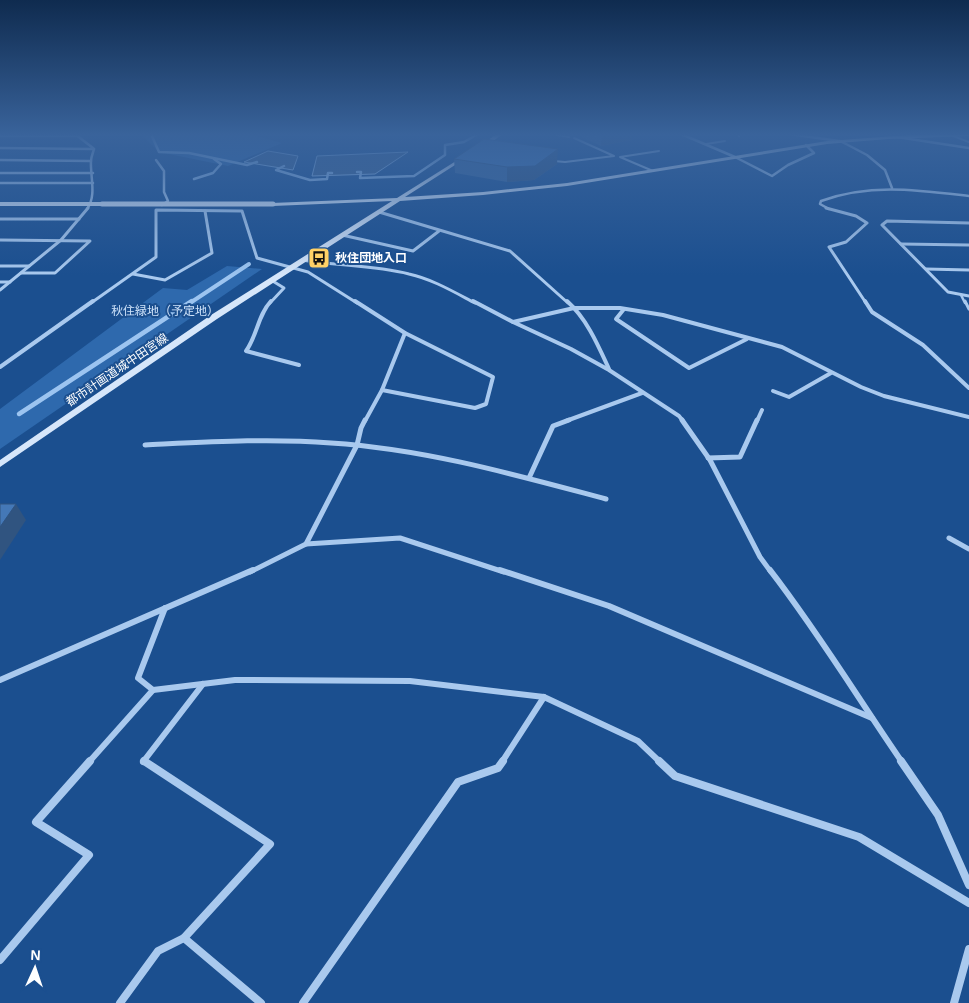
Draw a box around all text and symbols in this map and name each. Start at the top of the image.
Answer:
bus stop icon: 秋住団地入口 [307,246,331,270]
place label: 秋住団地入口 [335,251,407,265]
park label: 秋住緑地（予定地） [111,304,219,318]
street label: 都市計画道城中田宮線 [63,331,171,409]
north arrow [10,943,60,993]
text: N [30,947,41,963]

